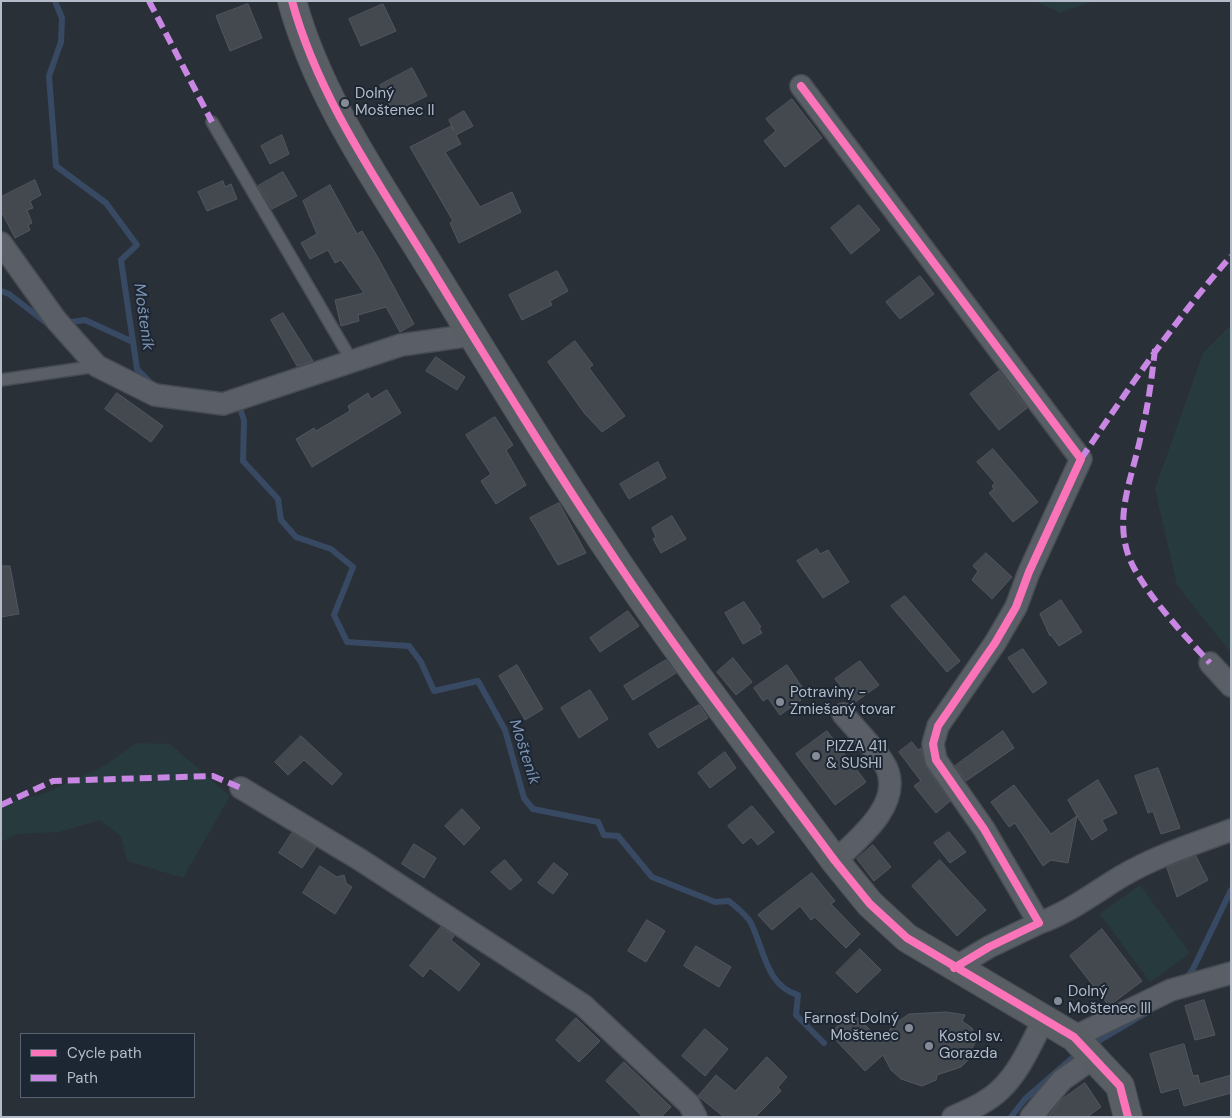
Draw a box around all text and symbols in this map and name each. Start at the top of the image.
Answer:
place label: Dolný Moštenec II [355,85,435,120]
marker: Dolný Moštenec II [339,97,351,109]
water label: Mošteník [129,282,157,352]
place label: Potraviny - Zmiešaný tovar [790,684,895,719]
marker: Potraviny - Zmiešaný tovar [774,696,786,708]
water label: Mošteník [504,717,544,787]
place label: PIZZA 411 & SUSHI [826,738,887,773]
marker: PIZZA 411 & SUSHI [810,750,822,762]
place label: Dolný Moštenec III [1068,983,1151,1018]
marker: Dolný Moštenec III [1052,995,1064,1007]
place label: Farnosť Dolný Moštenec [804,1010,899,1045]
marker: Farnosť Dolný Moštenec [903,1022,915,1034]
place label: Kostol sv. Gorazda [939,1028,1003,1063]
legend [20,1033,195,1098]
marker: Kostol sv. Gorazda [923,1040,935,1052]
text: Cycle path [67,1043,142,1063]
text: Path [67,1068,98,1088]

